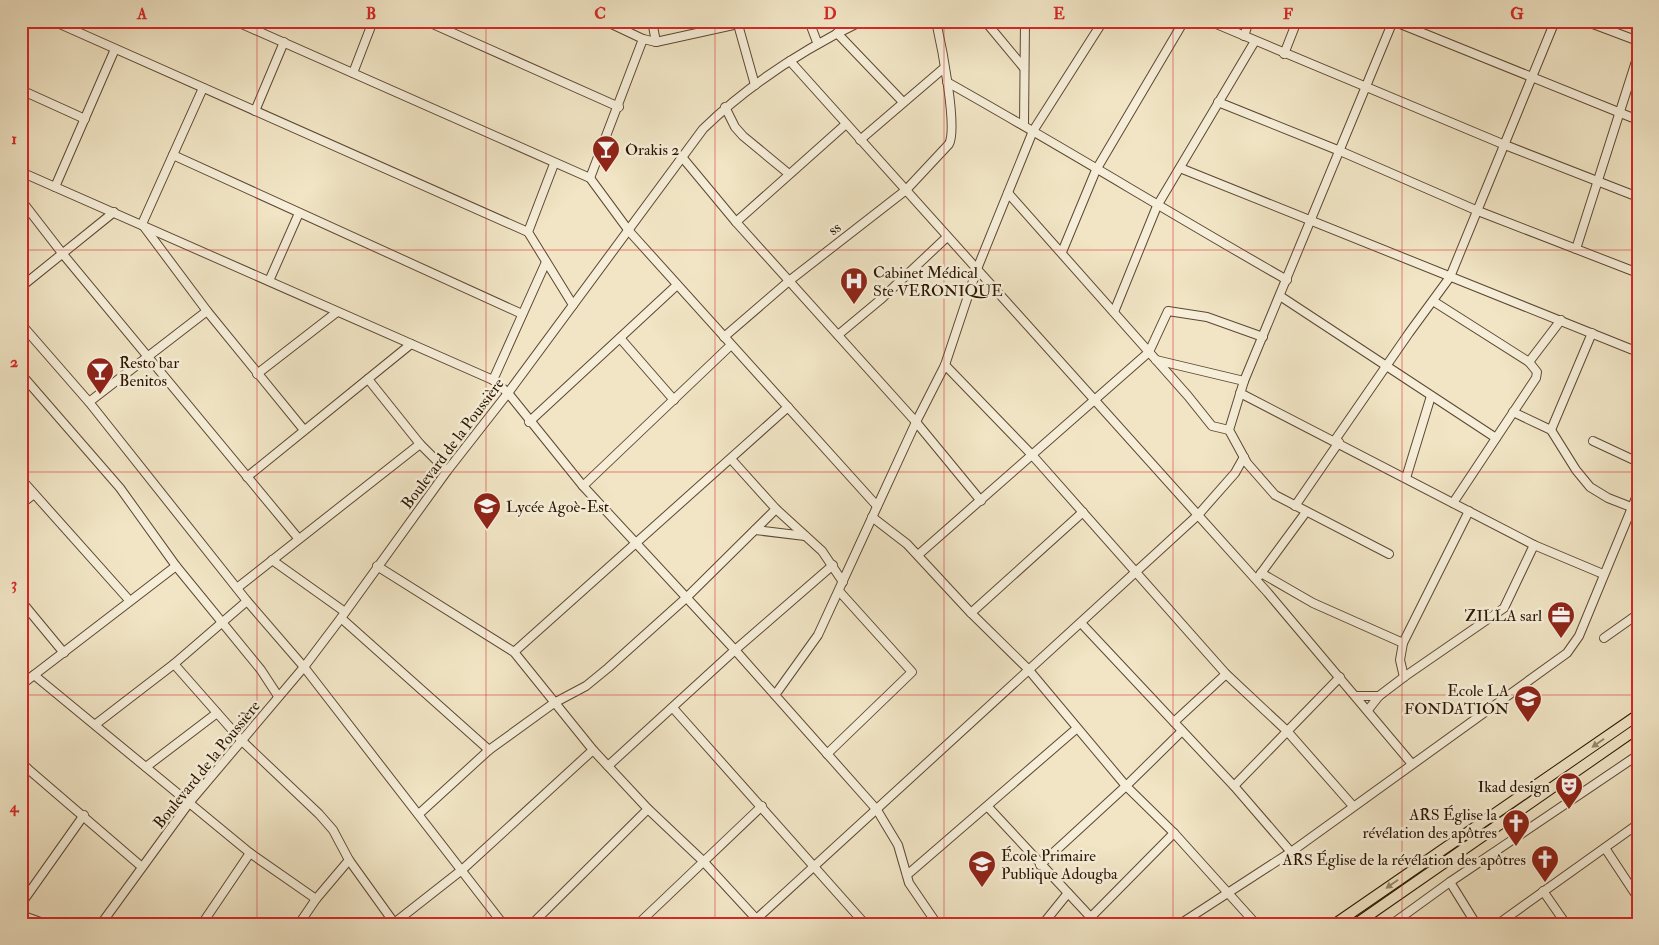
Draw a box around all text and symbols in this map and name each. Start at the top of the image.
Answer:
text: A [136,4,148,24]
text: B [366,4,376,24]
text: C [594,4,606,24]
text: D [823,4,837,24]
text: E [1053,4,1065,24]
text: F [1283,4,1293,24]
text: G [1510,4,1524,24]
text: 1 [11,129,17,149]
bar icon: Orakis 2 [591,134,621,173]
place label: Orakis 2 [625,140,679,160]
street label: ss [824,218,845,240]
place label: Cabinet Médical Ste VERONIQUE [873,263,1003,301]
hospital icon: Cabinet Médical Ste VERONIQUE [839,266,869,305]
text: 2 [10,352,18,372]
place label: Resto bar Benitos [119,353,179,391]
bar icon: Resto bar Benitos [85,356,115,395]
street label: Boulevard de la Poussière [397,374,509,513]
school or university icon: Lycée Agoè-Est [472,491,502,530]
place label: Lycée Agoè-Est [506,497,609,517]
text: 3 [11,574,17,594]
office icon: ZILLA sarl [1546,600,1576,639]
place label: ZILLA sarl [1464,606,1542,626]
place label: Ecole LA FONDATION [1404,681,1510,719]
school or university icon: Ecole LA FONDATION [1513,684,1543,723]
street label: Boulevard de la Poussière [149,696,265,833]
one-way arrow [1591,738,1604,748]
theatre icon: Ikad design [1554,771,1584,810]
place label: Ikad design [1478,777,1550,797]
text: 4 [9,797,20,817]
place label: ARS Église la révélation des apôtres [1363,804,1497,844]
church icon: ARS Église la révélation des apôtres [1501,808,1531,847]
church icon: ARS Église de la révélation des apôtres [1530,844,1560,883]
place label: École Primaire Publique Adougba [1001,845,1118,884]
school or university icon: École Primaire Publique Adougba [967,849,997,888]
place label: ARS Église de la révélation des apôtres [1281,849,1526,871]
one-way arrow [1385,879,1399,889]

